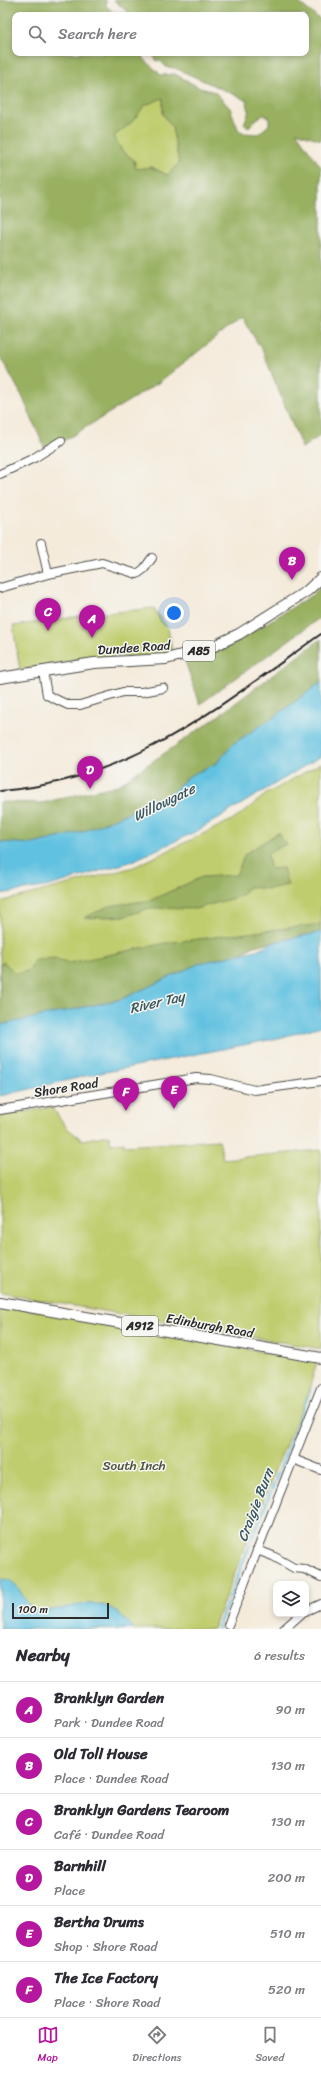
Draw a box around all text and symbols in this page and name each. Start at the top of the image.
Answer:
search box [12,12,309,56]
text: Search here [58,21,137,47]
icon: search [26,23,48,45]
pin: B [279,547,305,580]
pin: C [35,598,61,631]
your location [164,603,184,623]
pin: A [79,605,105,638]
street label: Dundee Road [97,633,172,662]
road number: A85 [183,641,215,661]
pin: D [77,756,103,789]
water label: Willowgate [129,776,201,828]
water label: River Tay [127,984,189,1021]
street label: Shore Road [32,1071,101,1104]
pin: E [161,1076,187,1109]
pin: F [113,1078,139,1111]
street label: Edinburgh Road [164,1306,257,1345]
road number: A912 [122,1316,158,1336]
park label: South Inch [102,1454,166,1477]
water label: Craigie Burn [230,1464,281,1545]
map controls [273,1581,309,1617]
button: layers [273,1581,309,1617]
text: 100 m [18,1600,48,1619]
scale bar [12,1601,109,1620]
text: Nearby [16,1640,70,1670]
text: 6 results [254,1644,305,1667]
text: Branklyn Garden [54,1685,164,1711]
text: A [25,1698,33,1721]
text: 90 m [275,1698,305,1721]
text: Park · Dundee Road [54,1711,164,1734]
text: Old Toll House [54,1741,148,1767]
text: B [25,1754,33,1777]
text: 130 m [271,1754,305,1777]
text: Place · Dundee Road [54,1767,168,1790]
text: Branklyn Gardens Tearoom [54,1797,229,1823]
text: C [25,1810,33,1833]
text: 130 m [271,1810,305,1833]
text: Café · Dundee Road [54,1823,164,1846]
text: Barnhill [54,1853,106,1879]
text: D [25,1866,33,1889]
text: 200 m [268,1866,305,1889]
text: Place [54,1879,85,1902]
text: Bertha Drums [54,1909,144,1935]
text: E [25,1922,33,1945]
text: 510 m [270,1922,305,1945]
text: Shop · Shore Road [54,1935,157,1958]
text: The Ice Factory [54,1965,158,1991]
text: F [25,1978,33,2001]
text: 520 m [268,1978,305,2001]
text: Place · Shore Road [54,1991,160,2014]
tab: Map [37,2024,59,2067]
tab: Directions [132,2024,182,2067]
tab: Saved [255,2024,284,2067]

